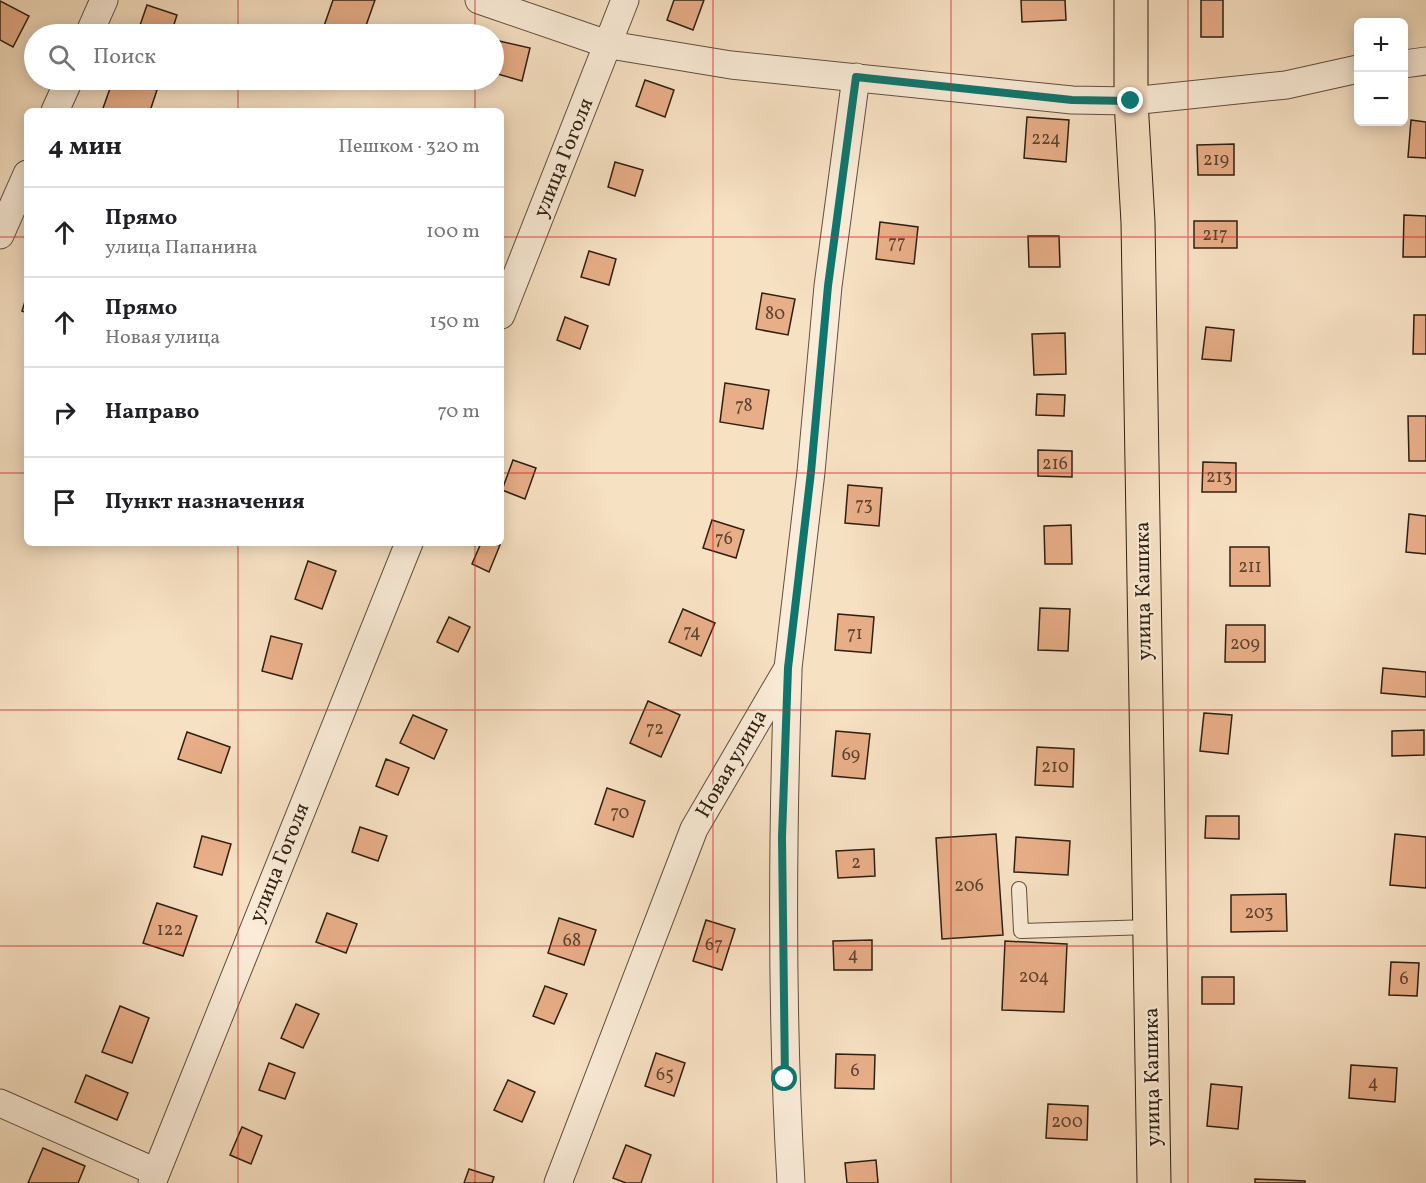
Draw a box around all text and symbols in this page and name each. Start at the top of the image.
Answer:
map controls [1354,18,1408,126]
button: + [1354,18,1408,72]
search box [24,24,504,90]
icon: search [45,41,78,74]
text: Поиск [93,42,156,73]
button: − [1354,72,1408,126]
route end [1117,87,1143,113]
street label: улица Гоголя [527,94,601,222]
house number: 224 [1031,127,1061,152]
text: 4 мин [48,129,122,165]
text: Пешком · 320 m [338,133,480,161]
house number: 219 [1203,148,1229,173]
text: Прямо [105,203,177,234]
icon: ahead [48,216,81,249]
text: 100 m [426,218,480,246]
house number: 217 [1202,223,1228,248]
house number: 77 [888,231,906,256]
text: улица Папанина [105,234,258,262]
text: Прямо [105,293,177,324]
house number: 80 [765,302,785,327]
icon: ahead [48,306,81,339]
text: 150 m [429,308,480,336]
text: Новая улица [105,324,220,352]
house number: 78 [735,394,753,419]
icon: right [48,396,81,429]
text: Направо [105,397,199,428]
text: 70 m [437,398,480,426]
house number: 216 [1042,452,1068,477]
house number: 213 [1206,465,1232,490]
icon: arrive [48,486,81,519]
text: Пункт назначения [105,487,305,518]
house number: 73 [855,493,873,518]
street label: улица Кашика [1128,521,1160,661]
house number: 76 [715,527,733,552]
house number: 211 [1238,555,1262,580]
house number: 74 [683,620,701,645]
house number: 71 [847,622,863,647]
house number: 209 [1230,632,1260,657]
street label: Новая улица [689,704,775,824]
house number: 72 [646,717,664,742]
house number: 69 [842,743,860,768]
house number: 210 [1041,755,1069,780]
street label: улица Гоголя [243,799,317,927]
house number: 70 [611,801,630,826]
house number: 2 [851,851,861,876]
house number: 206 [954,874,984,899]
house number: 203 [1244,901,1274,926]
house number: 122 [157,918,183,943]
house number: 68 [563,929,581,954]
house number: 67 [705,933,723,958]
house number: 4 [848,943,858,968]
house number: 204 [1019,965,1049,990]
house number: 6 [1399,967,1409,992]
street label: улица Кашика [1137,1007,1169,1147]
house number: 6 [850,1059,860,1084]
house number: 65 [656,1063,674,1088]
route start [771,1065,797,1091]
house number: 4 [1368,1071,1378,1096]
house number: 200 [1051,1110,1083,1135]

